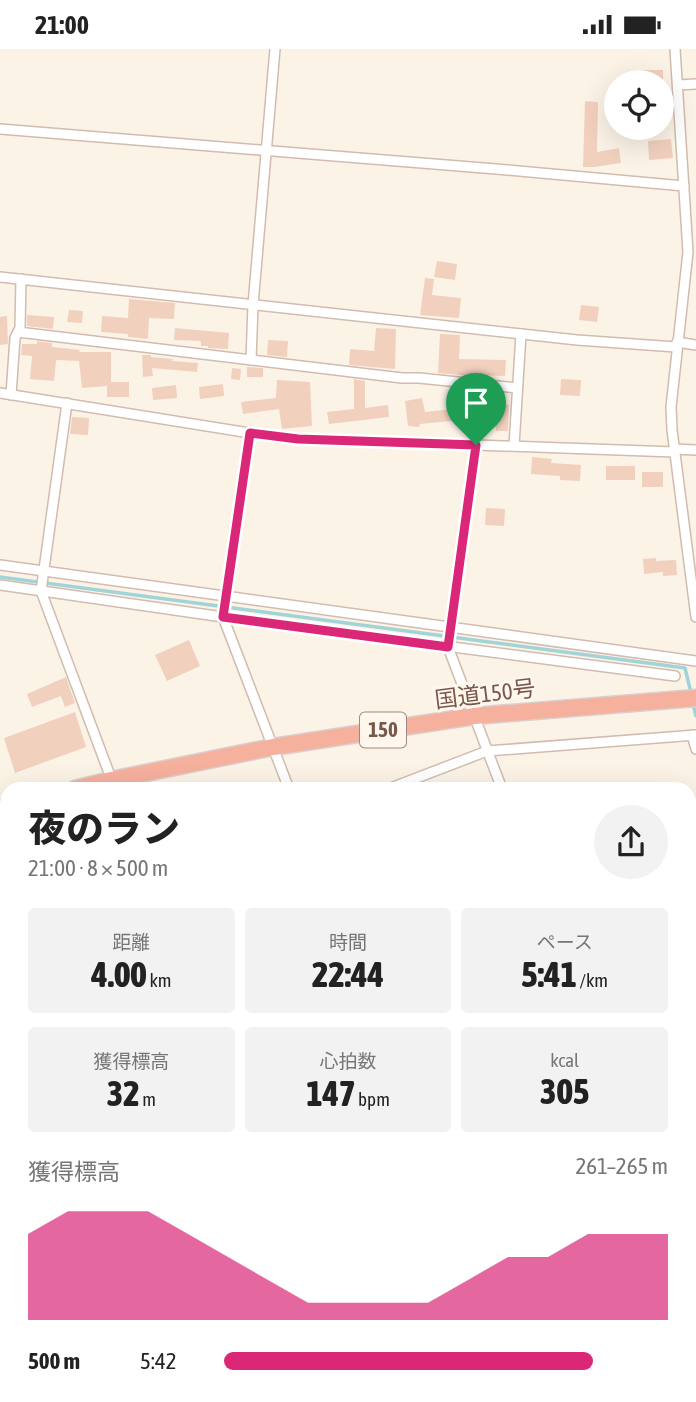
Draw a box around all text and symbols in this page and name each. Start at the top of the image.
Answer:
text: 21:00 [35,10,89,40]
map controls [604,70,674,140]
button: locate [604,70,674,140]
pin [446,373,506,445]
icon: arrive [457,384,495,422]
street label: 国道150号 [433,675,537,713]
road number: 150 [360,713,406,747]
button: share [594,805,668,879]
text: 夜のラン [28,807,180,850]
text: 21:00 · 8 × 500 m [28,855,168,881]
text: 距離 [112,931,150,953]
text: 時間 [329,931,367,953]
text: ペース [537,931,593,953]
text: 4.00 [91,954,147,994]
text: 22:44 [312,954,384,994]
text: 5:41 [521,954,577,994]
text: km [147,969,171,991]
text: /km [577,969,608,991]
text: kcal [550,1049,579,1071]
text: 獲得標高 [93,1050,169,1072]
text: 心拍数 [319,1050,377,1072]
text: 305 [540,1071,589,1111]
text: 32 [107,1073,140,1113]
text: 147 [306,1073,356,1113]
text: m [140,1088,156,1110]
text: bpm [356,1088,390,1110]
text: 261–265 m [575,1153,668,1179]
text: 獲得標高 [28,1159,120,1185]
text: 500 m [28,1348,80,1374]
text: 5:42 [140,1348,177,1374]

